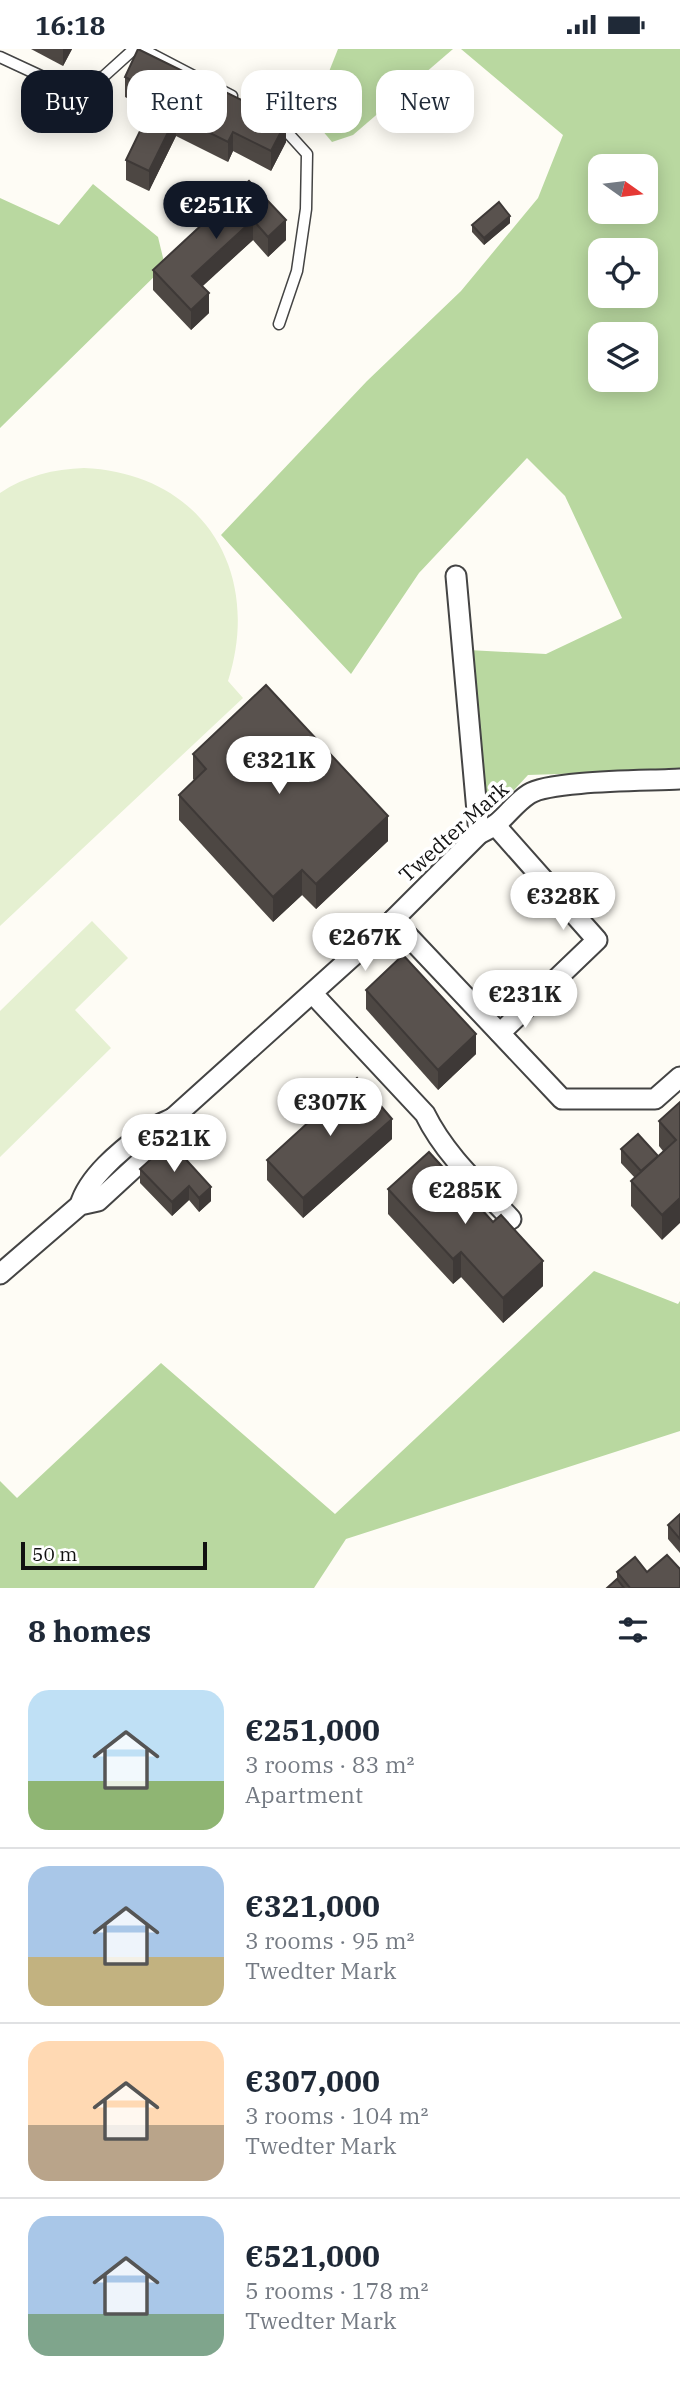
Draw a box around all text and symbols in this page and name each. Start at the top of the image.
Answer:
text: 16:18 [35,8,105,42]
chip: Buy [21,70,113,133]
chip: Rent [127,70,227,133]
chip: Filters [241,70,362,133]
chip: New [376,70,474,133]
north arrow [588,154,658,224]
map controls [588,154,658,392]
pin: €251K [167,181,265,241]
text: €251K [179,189,253,219]
button: locate [588,238,658,308]
button: layers [588,322,658,392]
pin: €321K [230,737,328,796]
text: €321K [242,744,316,774]
street label: Twedter Mark [393,774,515,888]
pin: €328K [514,873,612,932]
text: €328K [526,880,600,910]
pin: €267K [316,913,414,973]
text: €267K [328,921,402,951]
pin: €231K [476,971,574,1030]
text: €231K [488,978,562,1008]
pin: €307K [281,1079,379,1138]
text: €307K [293,1086,367,1116]
pin: €521K [125,1115,223,1174]
text: €521K [137,1122,211,1152]
pin: €285K [416,1167,514,1226]
text: €285K [428,1174,502,1204]
scale bar [21,1539,206,1571]
text: 50 m [32,1542,77,1566]
text: 8 homes [28,1611,151,1650]
icon: filters [614,1611,652,1649]
text: €251,000 [245,1710,380,1749]
icon: home [84,1718,168,1802]
text: 3 rooms · 83 m² [245,1749,415,1779]
text: Apartment [245,1779,363,1809]
text: €321,000 [245,1886,380,1925]
icon: home [84,1894,168,1978]
text: 3 rooms · 95 m² [245,1925,415,1955]
text: Twedter Mark [245,1955,396,1985]
text: €307,000 [245,2061,380,2100]
icon: home [84,2069,168,2153]
text: 3 rooms · 104 m² [245,2100,428,2130]
text: Twedter Mark [245,2130,396,2160]
text: €521,000 [245,2236,380,2275]
icon: home [84,2244,168,2328]
text: 5 rooms · 178 m² [245,2275,428,2305]
text: Twedter Mark [245,2305,396,2335]

